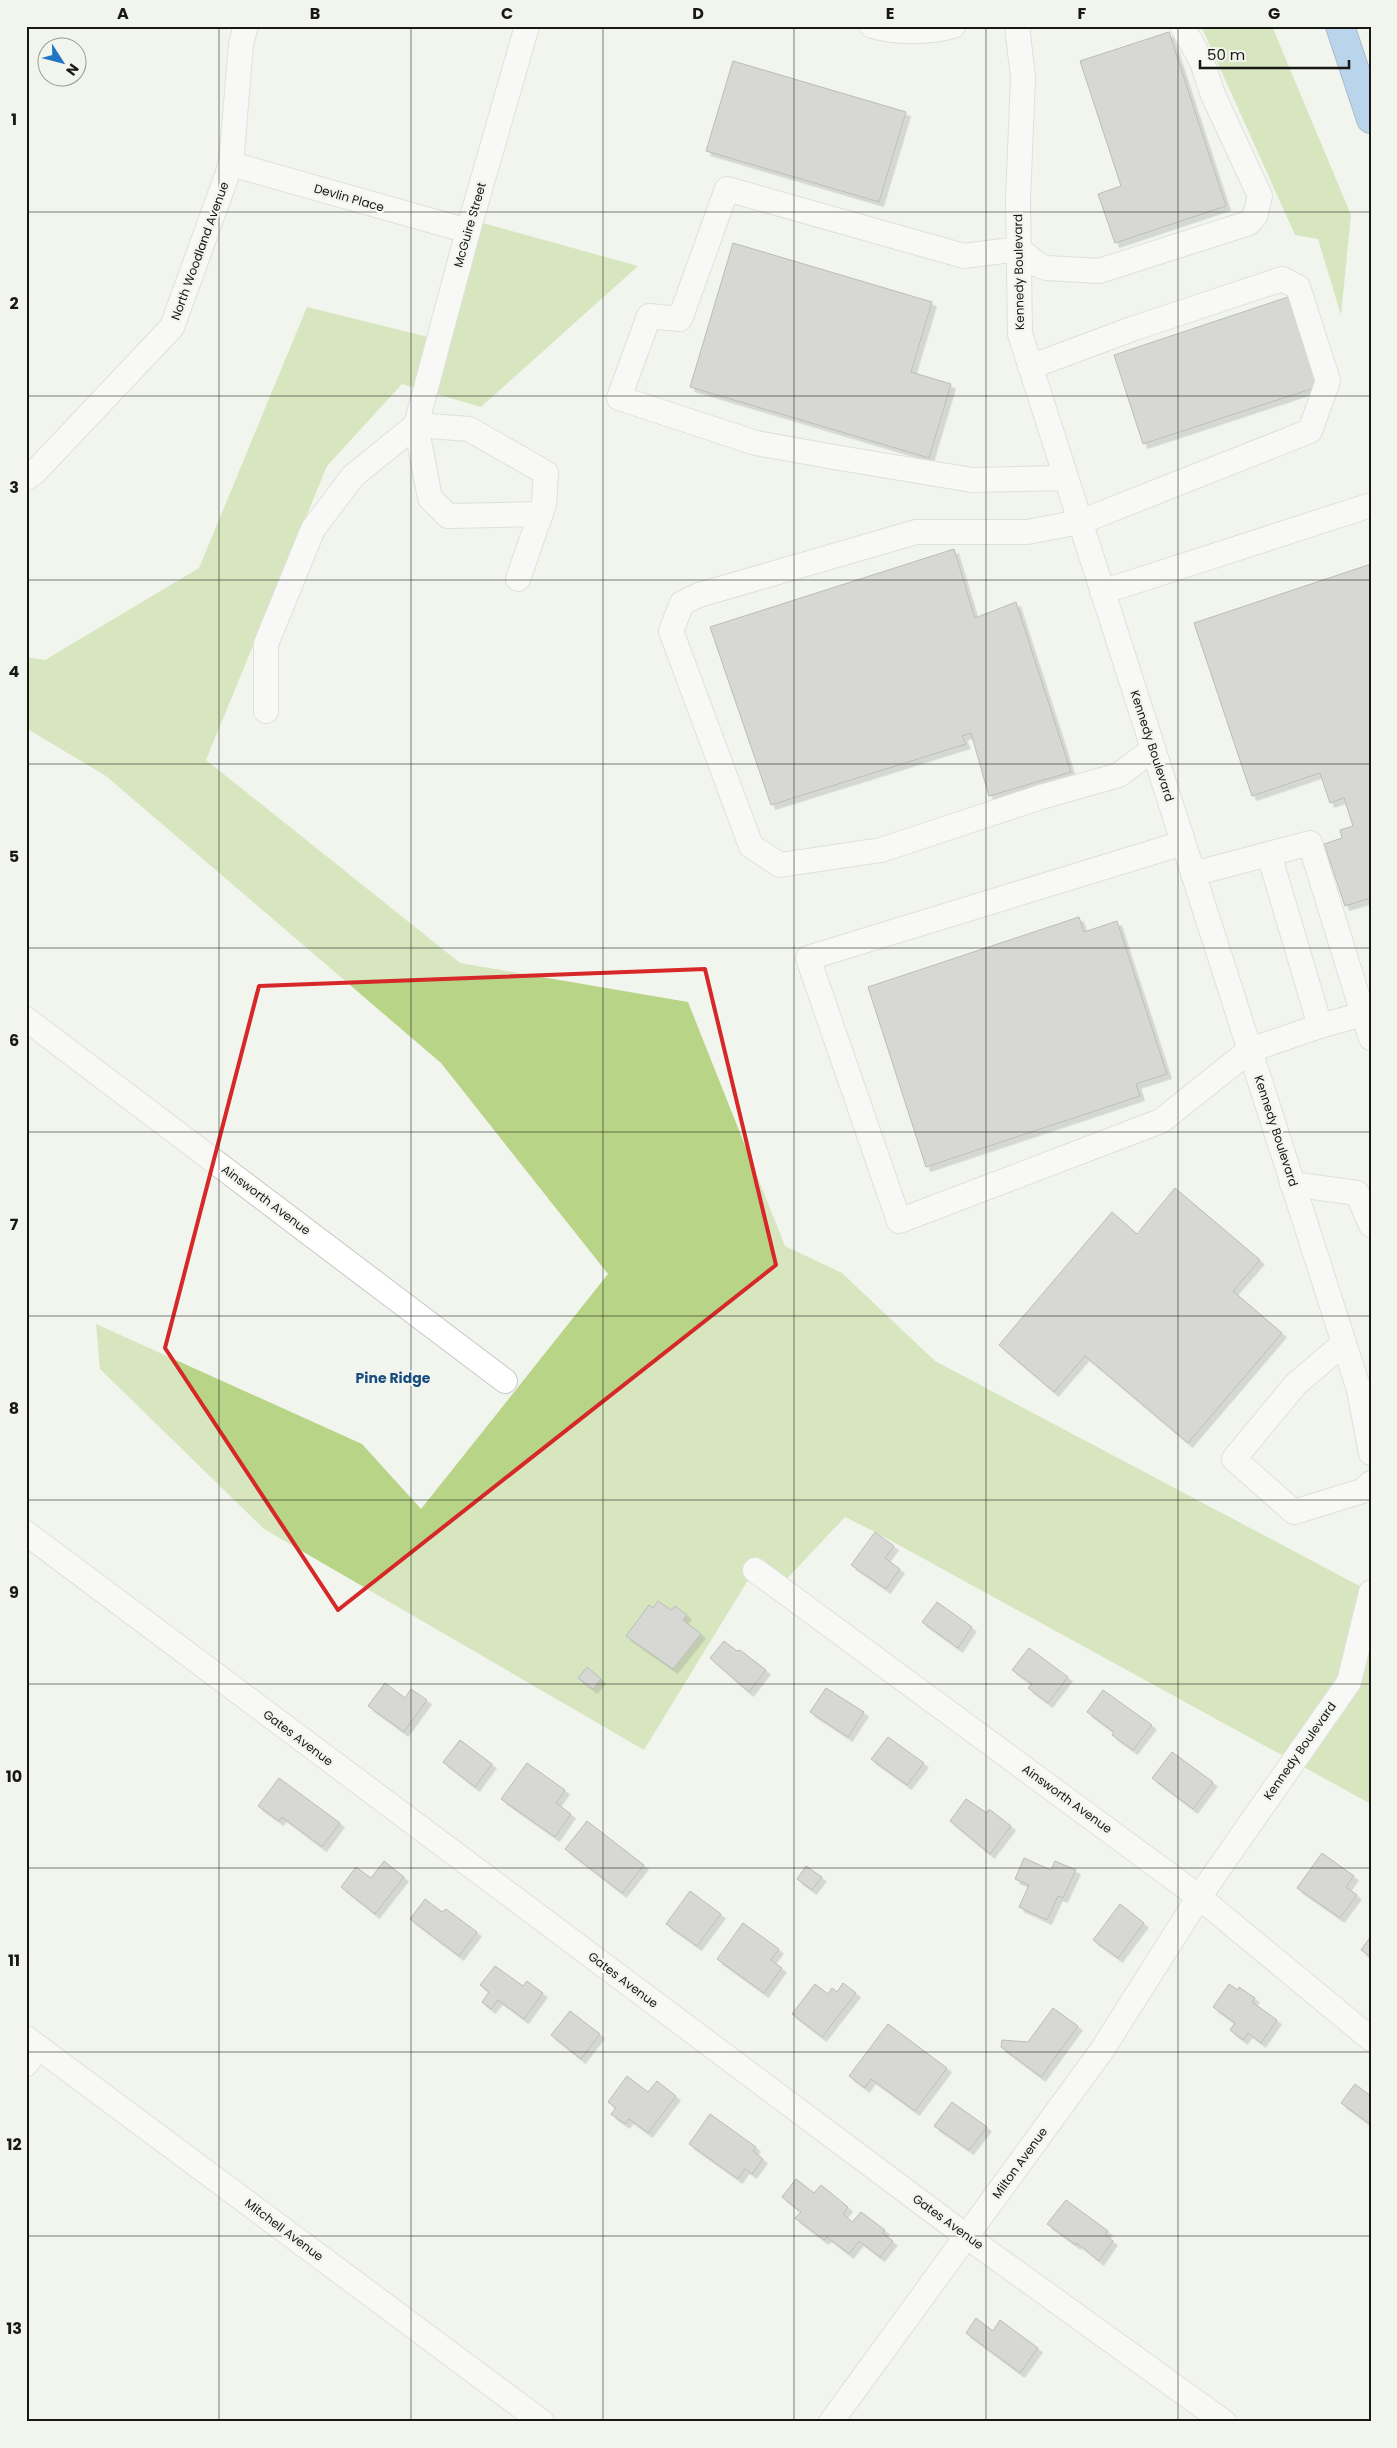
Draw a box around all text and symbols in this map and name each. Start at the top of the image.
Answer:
text: A [117,2,129,25]
text: B [310,2,320,25]
text: C [501,2,513,25]
text: D [692,2,704,25]
text: E [886,2,894,25]
text: F [1078,2,1087,25]
text: G [1268,2,1280,25]
north arrow [38,38,88,88]
scale bar [1200,38,1348,70]
text: 50 m [1207,44,1245,65]
text: N [61,60,84,80]
text: 1 [11,108,17,131]
street label: North Woodland Avenue [167,179,233,322]
street label: Devlin Place [312,179,386,216]
street label: McGuire Street [449,180,490,269]
street label: Kennedy Boulevard [1009,214,1028,330]
text: 2 [9,292,19,315]
text: 3 [9,476,19,499]
text: 4 [9,660,20,683]
street label: Kennedy Boulevard [1126,688,1178,804]
text: 5 [9,845,19,868]
text: 6 [9,1029,19,1052]
street label: Kennedy Boulevard [1250,1073,1302,1189]
street label: Ainsworth Avenue [218,1161,314,1239]
text: 7 [10,1213,19,1236]
district label: Pine Ridge [356,1368,431,1388]
text: 8 [9,1397,19,1420]
text: 9 [9,1581,19,1604]
street label: Kennedy Boulevard [1259,1698,1340,1803]
street label: Gates Avenue [260,1706,337,1770]
street label: Ainsworth Avenue [1019,1760,1116,1837]
text: 10 [6,1765,22,1788]
street label: Gates Avenue [585,1948,662,2012]
text: 11 [8,1949,20,1972]
street label: Milton Avenue [988,2124,1051,2202]
text: 12 [6,2133,22,2156]
street label: Gates Avenue [909,2190,987,2253]
street label: Mitchell Avenue [242,2194,327,2265]
text: 13 [6,2317,22,2340]

